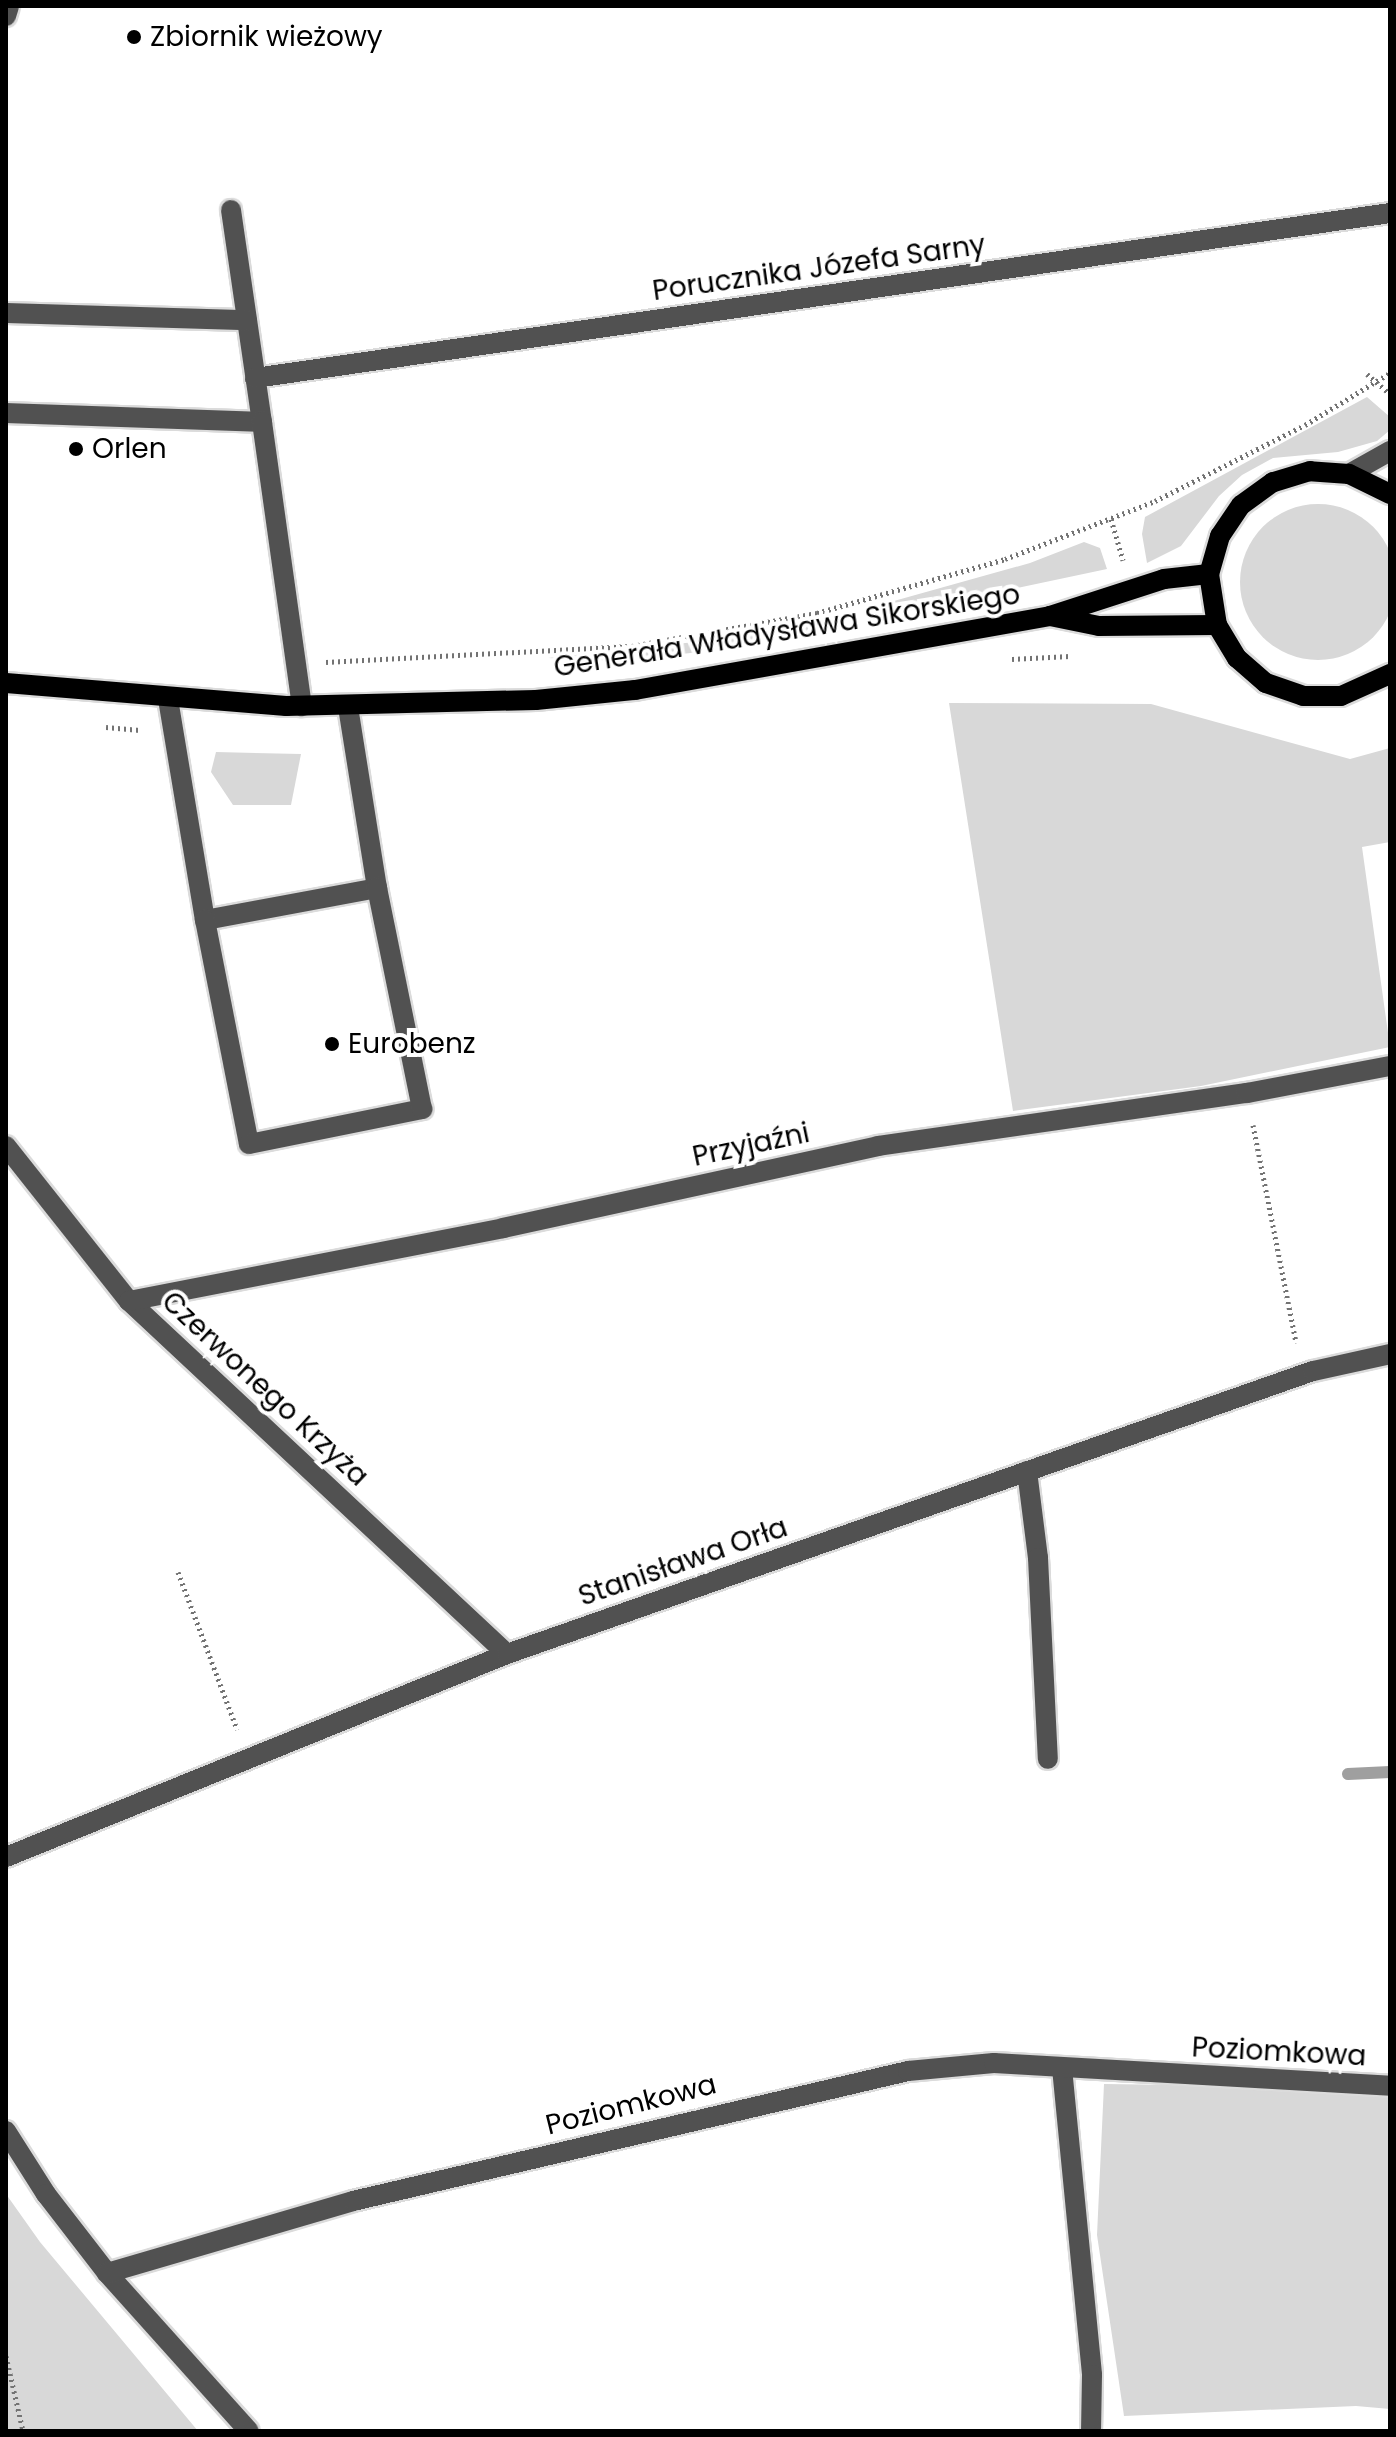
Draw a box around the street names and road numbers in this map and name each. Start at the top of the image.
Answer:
street label: Porucznika Józefa Sarny [650,228,988,308]
street label: Generała Władysława Sikorskiego [552,578,1022,684]
street label: Przyjaźni [690,1116,812,1174]
street label: Czerwonego Krzyża [155,1285,375,1493]
street label: Stanisława Orła [574,1511,792,1613]
street label: Poziomkowa [1191,2031,1367,2073]
street label: Poziomkowa [542,2068,720,2142]

